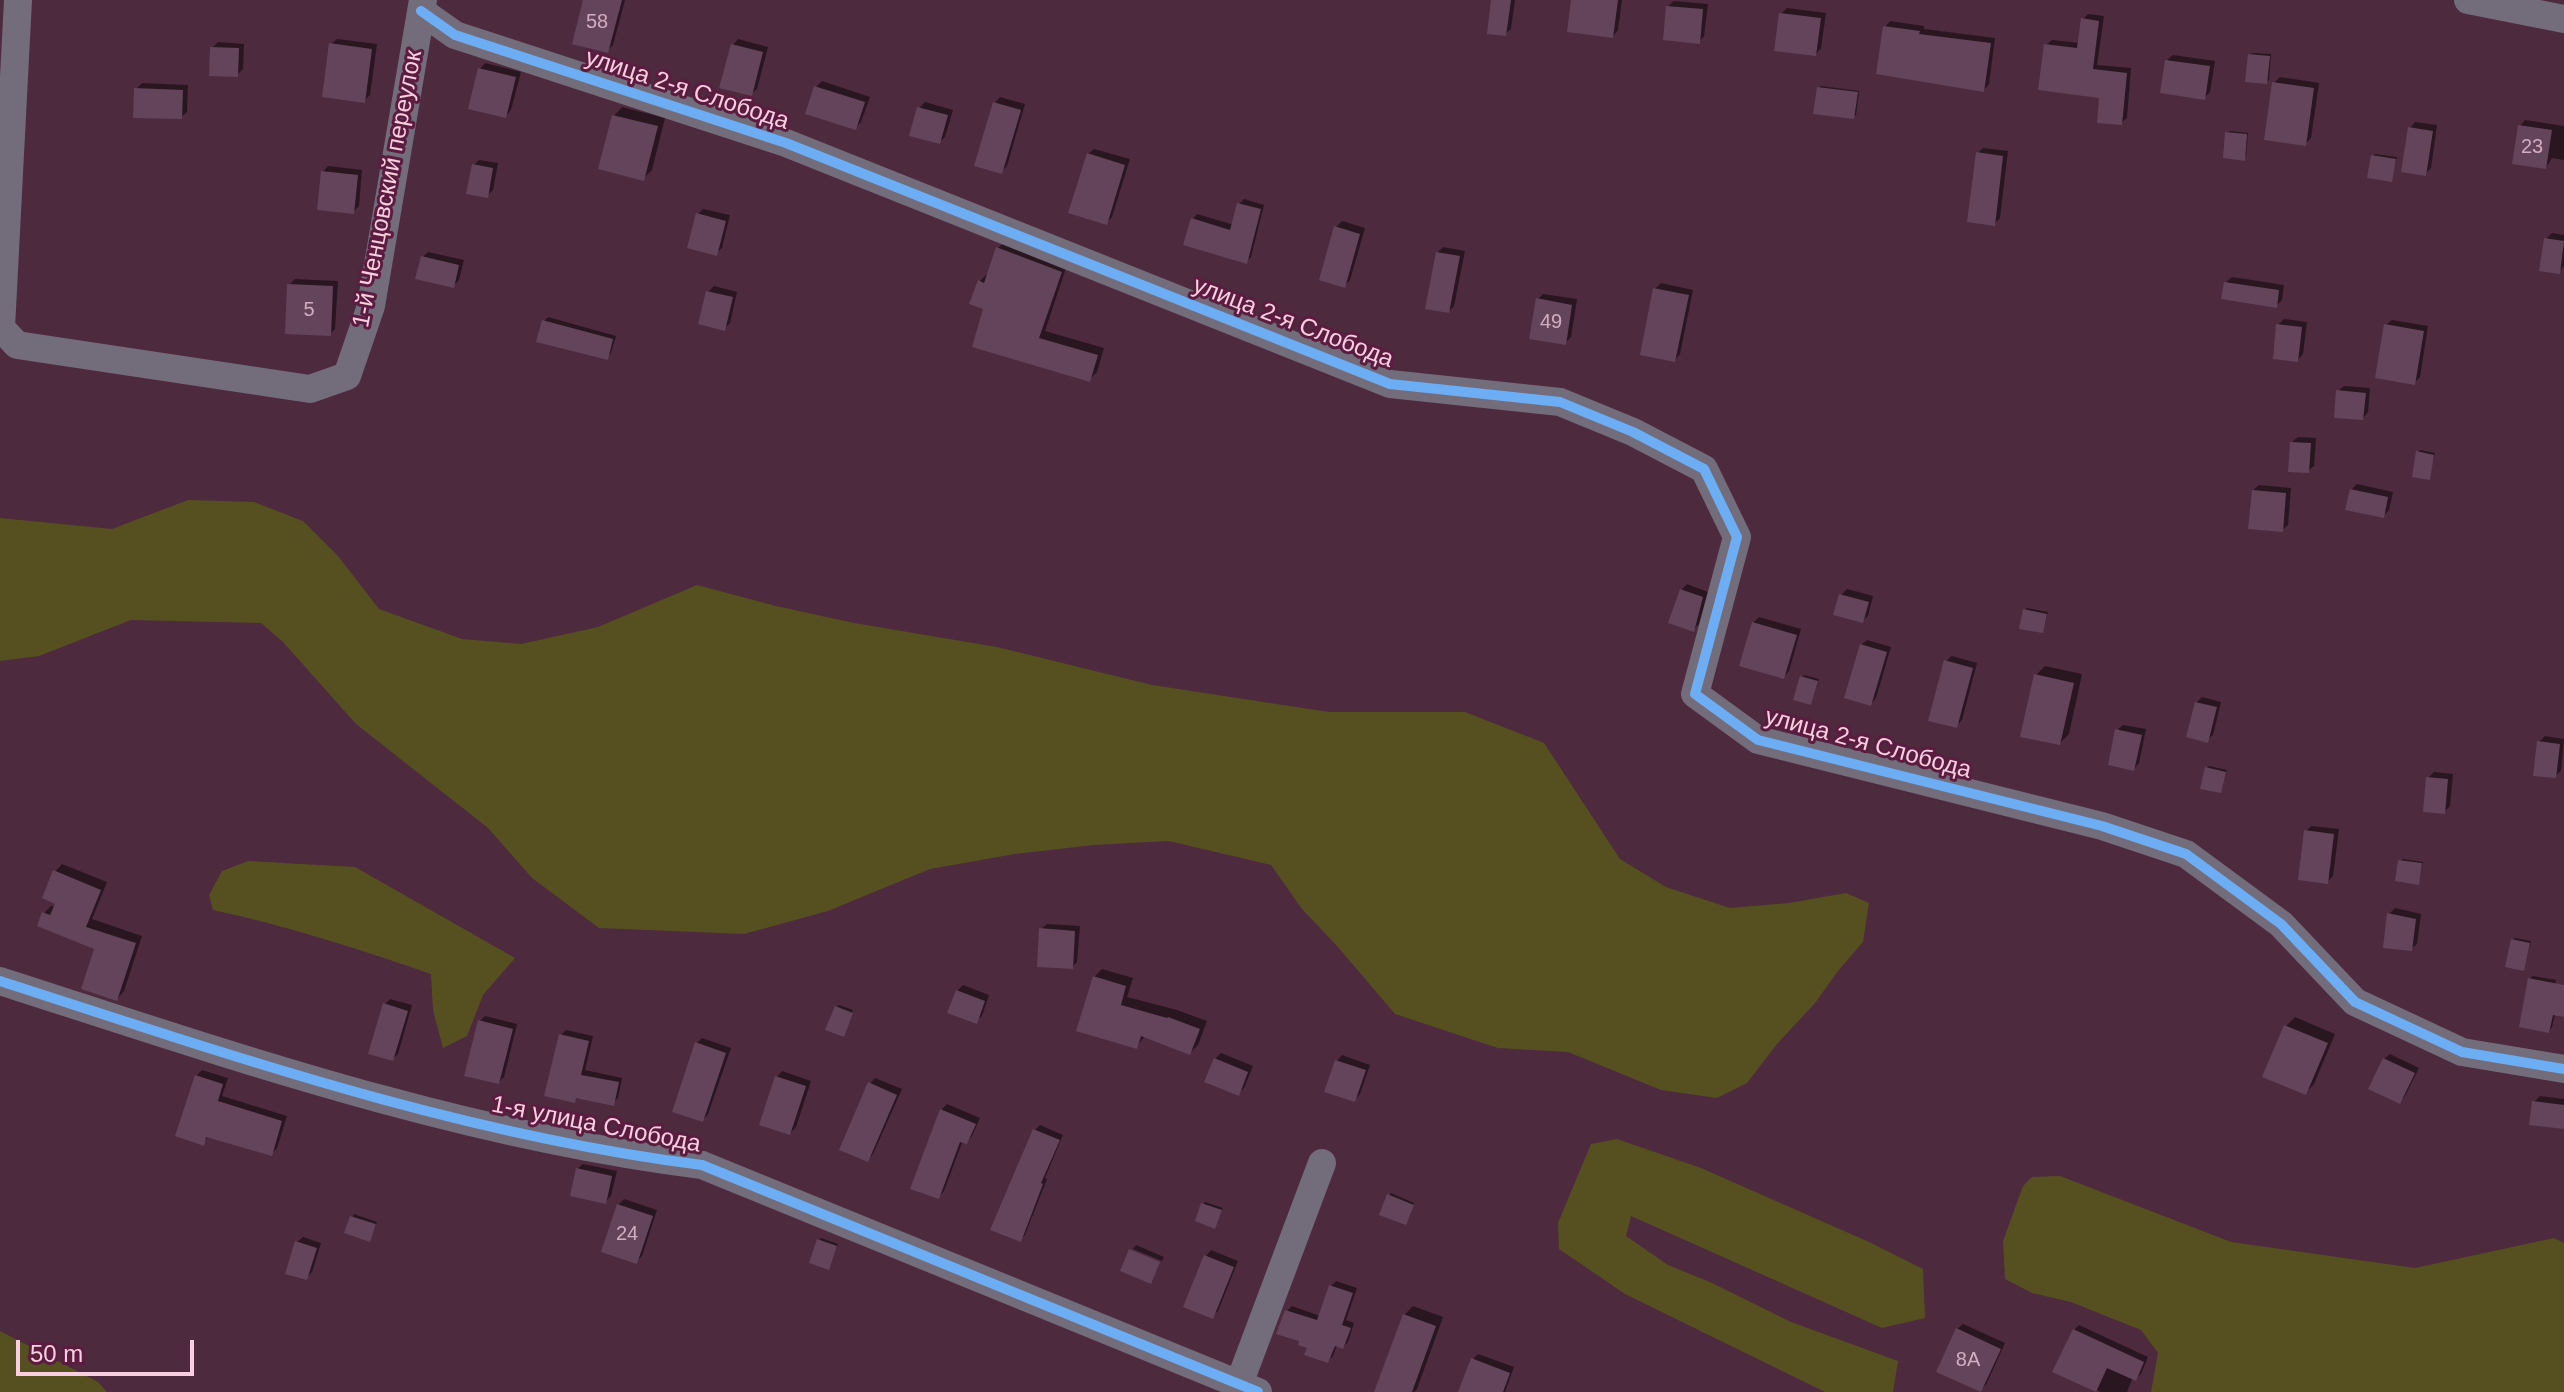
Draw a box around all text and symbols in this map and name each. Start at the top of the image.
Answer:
house number: 58 [586,10,608,34]
street label: улица 2-я Слобода [581,43,793,137]
street label: 1-й Ченцовский переулок [347,48,429,330]
house number: 23 [2521,135,2543,159]
street label: улица 2-я Слобода [1189,271,1397,375]
house number: 5 [303,298,315,322]
house number: 49 [1540,310,1562,334]
street label: улица 2-я Слобода [1762,703,1974,785]
street label: 1-я улица Слобода [489,1091,703,1159]
house number: 24 [616,1222,638,1246]
scale bar [20,1324,198,1374]
text: 50 m [30,1340,83,1367]
house number: 8А [1956,1348,1980,1372]

